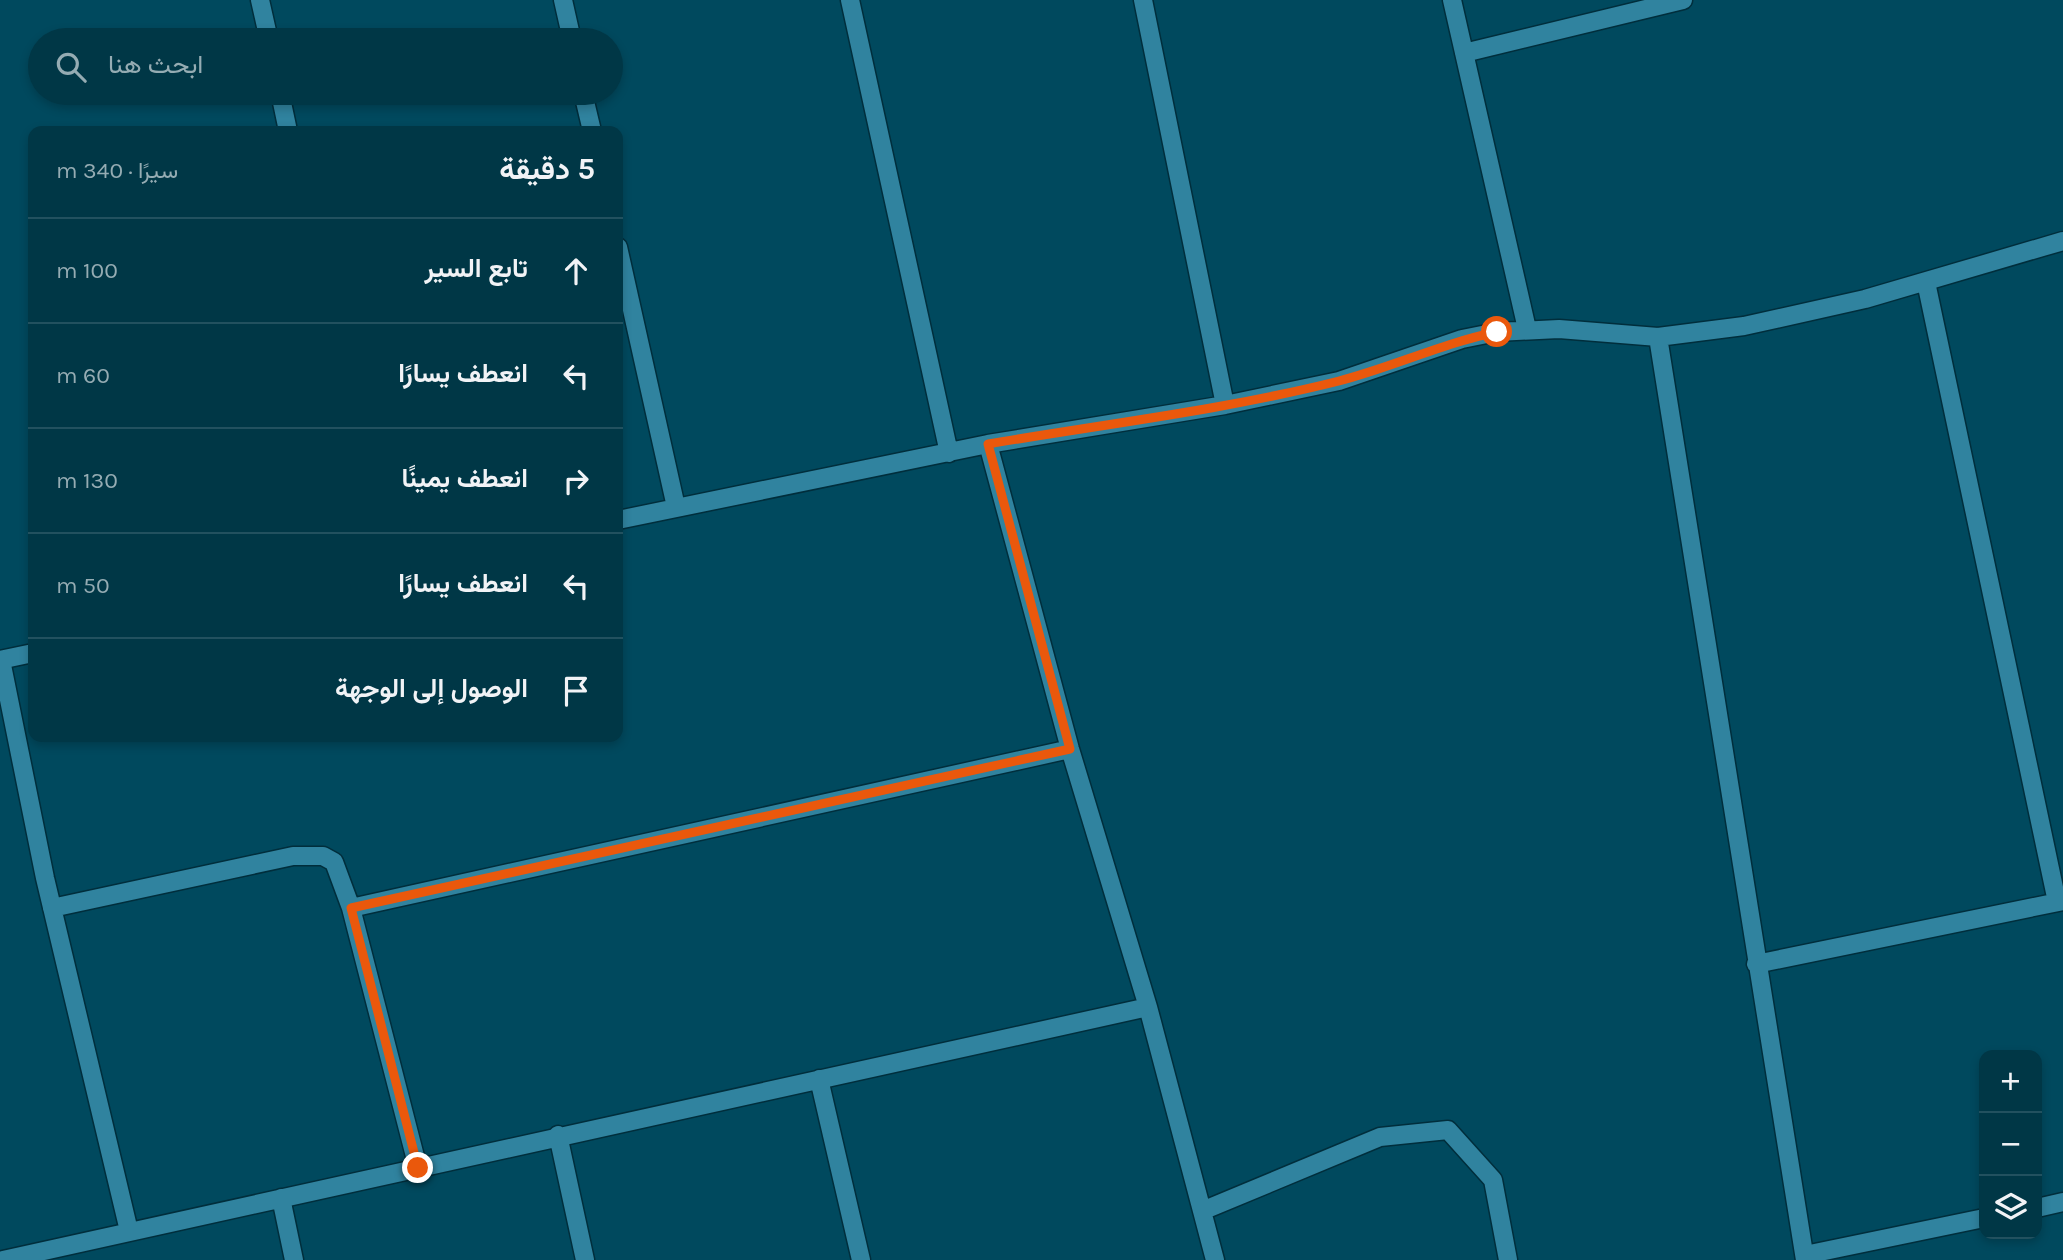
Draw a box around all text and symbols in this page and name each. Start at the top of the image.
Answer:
search box [28,28,623,105]
icon: search [52,48,90,86]
text: ابحث هنا [108,49,203,80]
text: 5 دقيقة [499,151,595,187]
text: سيرًا · 340 m [56,157,178,184]
icon: ahead [557,252,595,290]
text: تابع السير [424,253,528,284]
text: 100 m [56,257,118,284]
route start [1481,316,1512,347]
icon: left [557,357,595,395]
text: انعطف يسارًا [398,358,528,389]
text: 60 m [56,362,110,389]
icon: right [557,462,595,500]
text: انعطف يمينًا [402,463,528,494]
text: 130 m [56,467,118,494]
icon: left [557,567,595,605]
text: انعطف يسارًا [398,568,528,599]
text: 50 m [56,572,110,599]
icon: arrive [557,672,595,710]
text: الوصول إلى الوجهة [335,673,528,704]
map controls [1979,1050,2042,1239]
button: + [1979,1050,2042,1113]
button: − [1979,1113,2042,1176]
route end [402,1152,433,1183]
button: layers [1979,1176,2042,1239]

